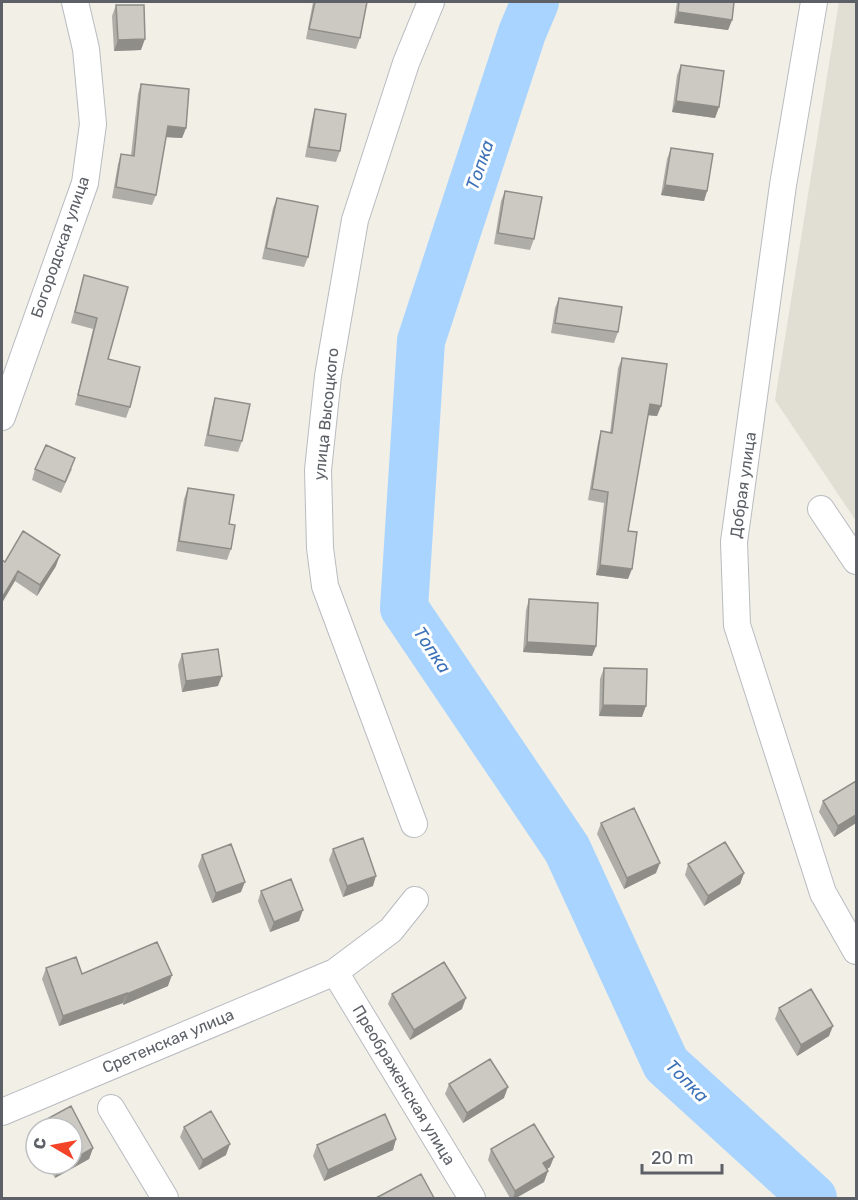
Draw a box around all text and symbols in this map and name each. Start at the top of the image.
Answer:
water label: Топка [461,137,499,193]
street label: Богородская улица [27,174,93,320]
street label: улица Высоцкого [310,347,342,481]
street label: Добрая улица [726,431,760,539]
water label: Топка [409,623,456,678]
street label: Преображенская улица [349,1002,459,1168]
street label: Сретенская улица [99,1005,237,1077]
water label: Топка [661,1055,713,1107]
north arrow [24,1116,84,1176]
text: С [29,1136,50,1151]
scale bar [642,1137,722,1175]
text: 20 m [651,1147,693,1169]

